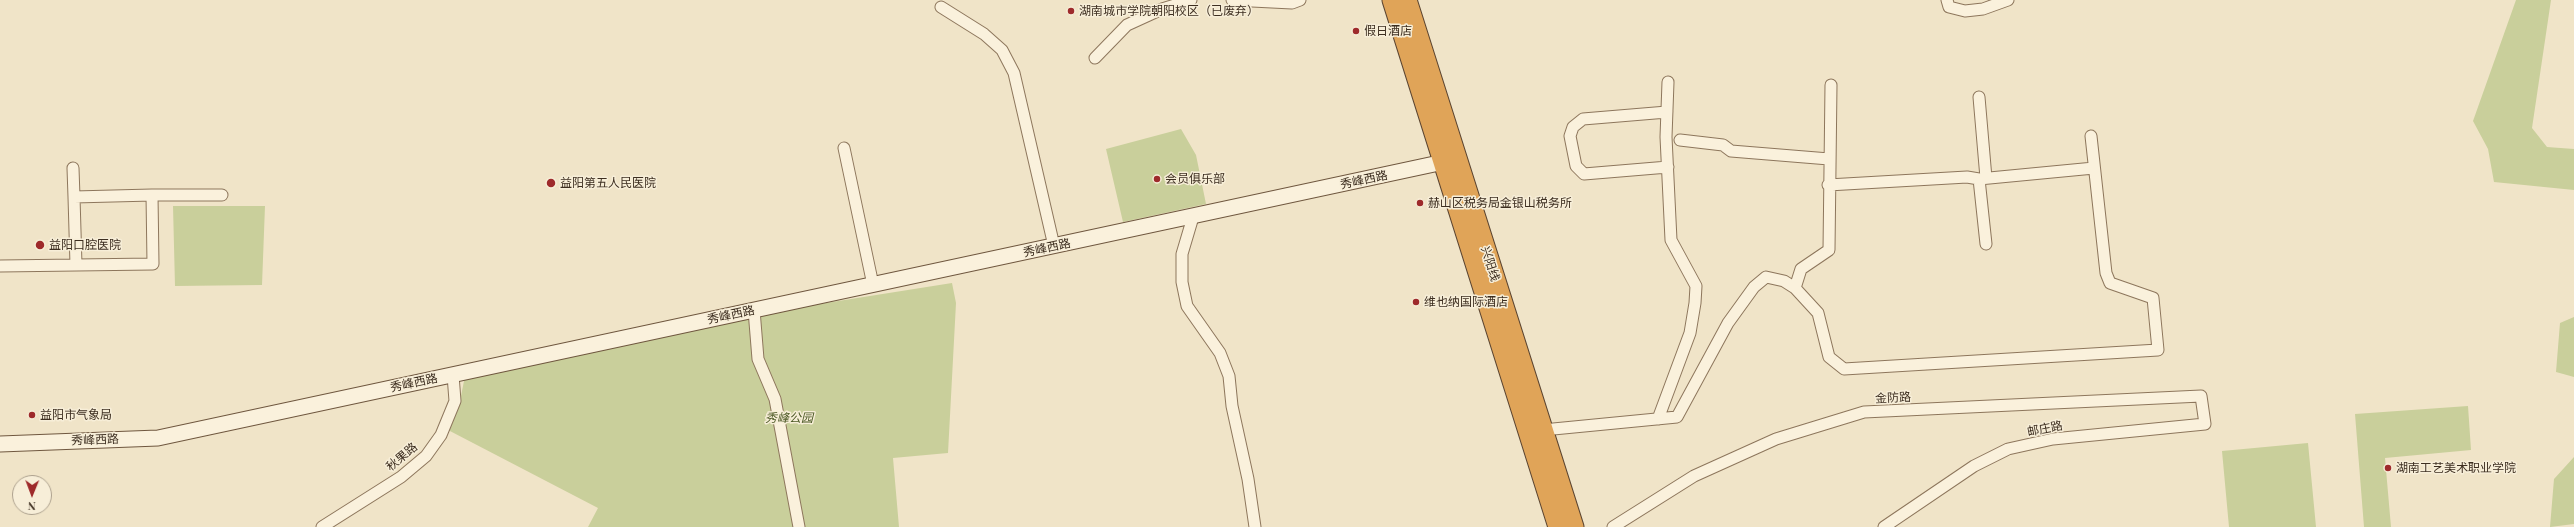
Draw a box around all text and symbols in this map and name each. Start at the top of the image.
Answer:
place label: 湖南城市学院朝阳校区（已废弃） [1079,4,1259,18]
marker: 湖南城市学院朝阳校区（已废弃） [1066,6,1076,16]
place label: 假日酒店 [1364,24,1412,38]
marker: 假日酒店 [1351,26,1361,36]
street label: 秀峰西路 [1339,168,1389,192]
place label: 会员俱乐部 [1165,172,1225,186]
marker: 会员俱乐部 [1152,174,1162,184]
place label: 益阳第五人民医院 [560,176,656,190]
marker: 益阳第五人民医院 [545,177,557,189]
place label: 赫山区税务局金银山税务所 [1428,196,1572,210]
marker: 赫山区税务局金银山税务所 [1415,198,1425,208]
street label: 秀峰西路 [1022,236,1072,260]
place label: 益阳口腔医院 [49,238,121,252]
marker: 益阳口腔医院 [34,239,46,251]
street label: 兴阳线 [1478,245,1502,283]
place label: 维也纳国际酒店 [1424,295,1508,309]
marker: 维也纳国际酒店 [1411,297,1421,307]
street label: 秀峰西路 [706,303,756,327]
street label: 秀峰西路 [389,371,439,395]
street label: 金防路 [1875,390,1911,406]
place label: 益阳市气象局 [40,408,112,422]
marker: 益阳市气象局 [27,410,37,420]
park label: 秀峰公园 [765,411,813,425]
street label: 邮庄路 [2026,418,2064,440]
street label: 秀峰西路 [71,432,119,448]
street label: 秋果路 [384,440,420,474]
place label: 湖南工艺美术职业学院 [2396,461,2516,475]
marker: 湖南工艺美术职业学院 [2383,463,2393,473]
north arrow [12,475,52,515]
text: N [28,499,36,514]

